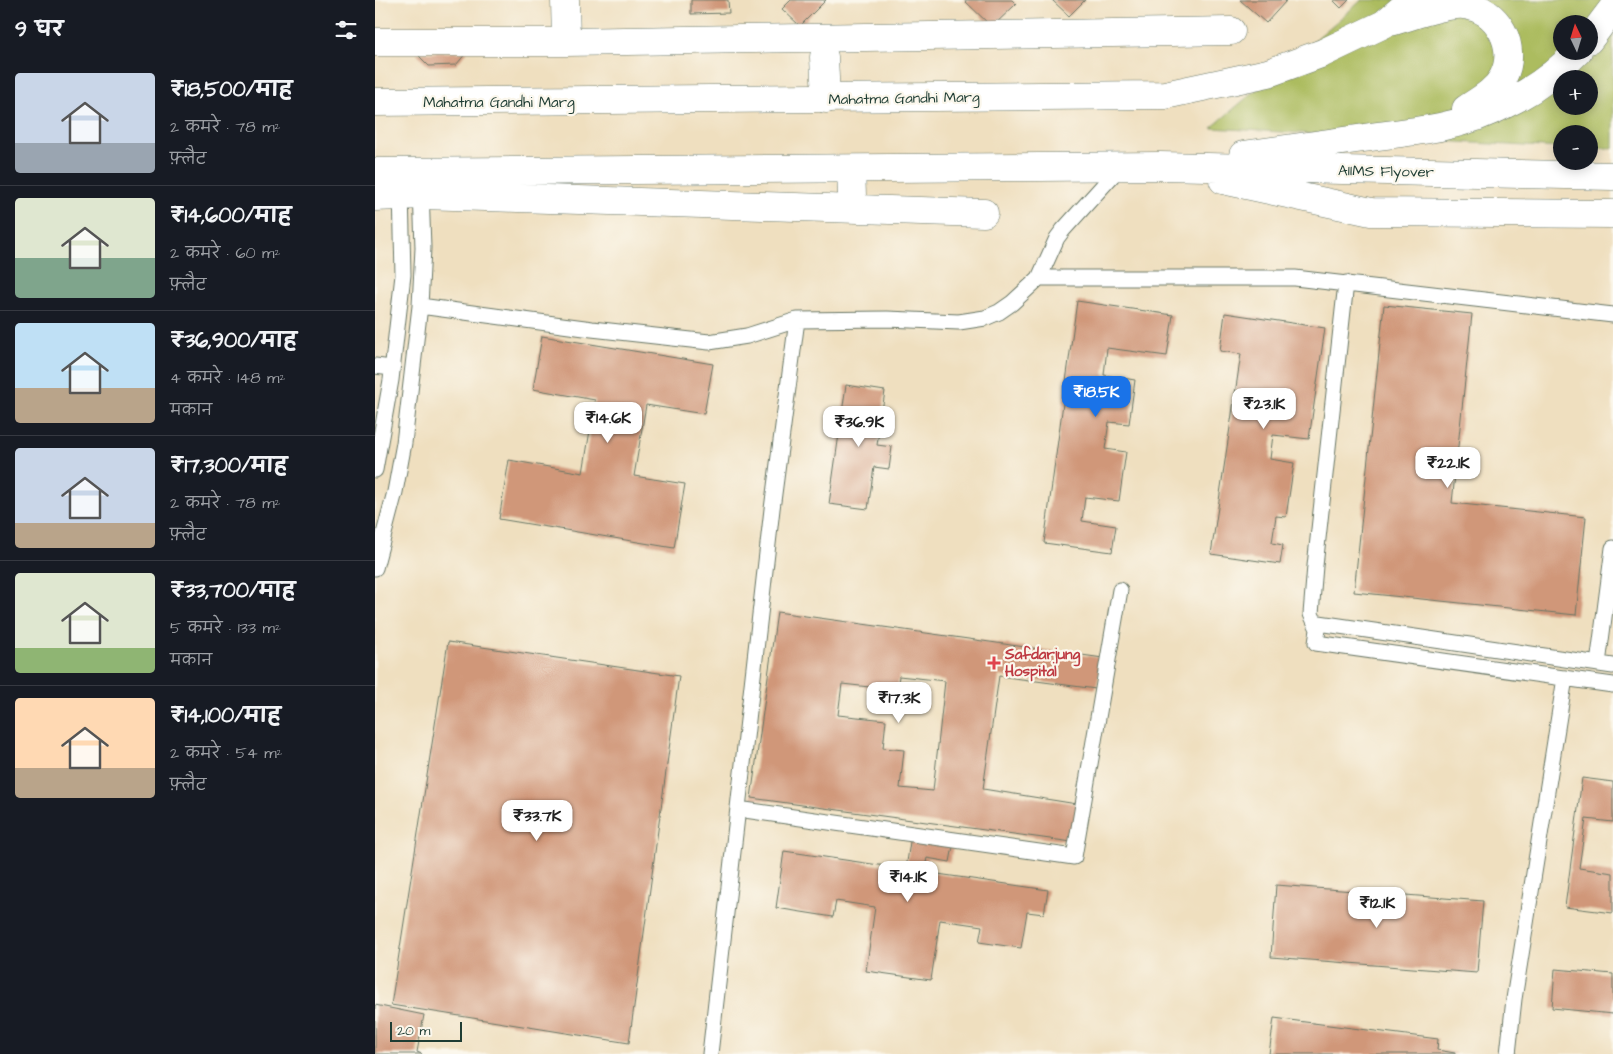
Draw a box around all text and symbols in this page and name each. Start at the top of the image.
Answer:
text: 9 घर [15,15,63,44]
north arrow [1553,15,1597,60]
map controls [1553,15,1598,170]
icon: filters [332,16,360,44]
button: + [1553,70,1598,115]
text: ₹18,500/माह [170,75,292,104]
street label: Mahatma Gandhi Marg [828,87,980,111]
street label: Mahatma Gandhi Marg [423,92,575,114]
icon: home [55,93,115,153]
text: 2 कमरे · 78 m² [170,116,281,138]
button: − [1553,125,1598,170]
text: फ़्लैट [170,148,206,170]
street label: AIIMS Flyover [1338,160,1434,184]
text: ₹14,600/माह [170,201,291,230]
icon: home [55,218,115,278]
text: 2 कमरे · 60 m² [170,242,281,264]
text: फ़्लैट [170,274,206,296]
text: ₹36,900/माह [170,326,297,355]
icon: home [55,343,115,403]
text: 4 कमरे · 148 m² [170,367,285,389]
pin: ₹18.5K [1055,376,1137,418]
text: ₹18.5K [1073,381,1119,403]
pin: ₹23.1K [1223,388,1305,430]
text: ₹23.1K [1243,393,1285,415]
text: मकान [170,399,212,421]
pin: ₹14.6K [567,402,649,444]
pin: ₹36.9K [818,406,900,448]
text: ₹14.6K [585,407,631,429]
text: ₹36.9K [834,411,884,433]
pin: ₹22.1K [1407,446,1489,489]
text: ₹17,300/माह [170,451,287,480]
text: ₹22.1K [1426,452,1470,474]
icon: home [55,468,115,528]
text: 2 कमरे · 78 m² [170,492,281,514]
text: फ़्लैट [170,524,206,546]
text: ₹33,700/माह [170,576,295,605]
icon: home [55,593,115,653]
text: 5 कमरे · 133 m² [170,617,281,639]
place label: Safdarjung Hospital [1004,644,1081,682]
text: मकान [170,649,212,671]
marker: Safdarjung Hospital [987,656,1001,670]
pin: ₹17.3K [858,682,940,724]
text: ₹17.3K [878,687,920,709]
text: ₹14,100/माह [170,701,281,730]
icon: home [55,718,115,778]
text: 2 कमरे · 54 m² [170,742,283,764]
text: फ़्लैट [170,774,206,796]
pin: ₹33.7K [496,800,578,842]
text: ₹33.7K [512,805,562,827]
pin: ₹14.1K [867,860,949,903]
text: ₹14.1K [889,866,927,888]
pin: ₹12.1K [1336,886,1418,929]
text: ₹12.1K [1359,892,1395,914]
scale bar [390,1019,463,1042]
text: 20 m [397,1021,430,1041]

